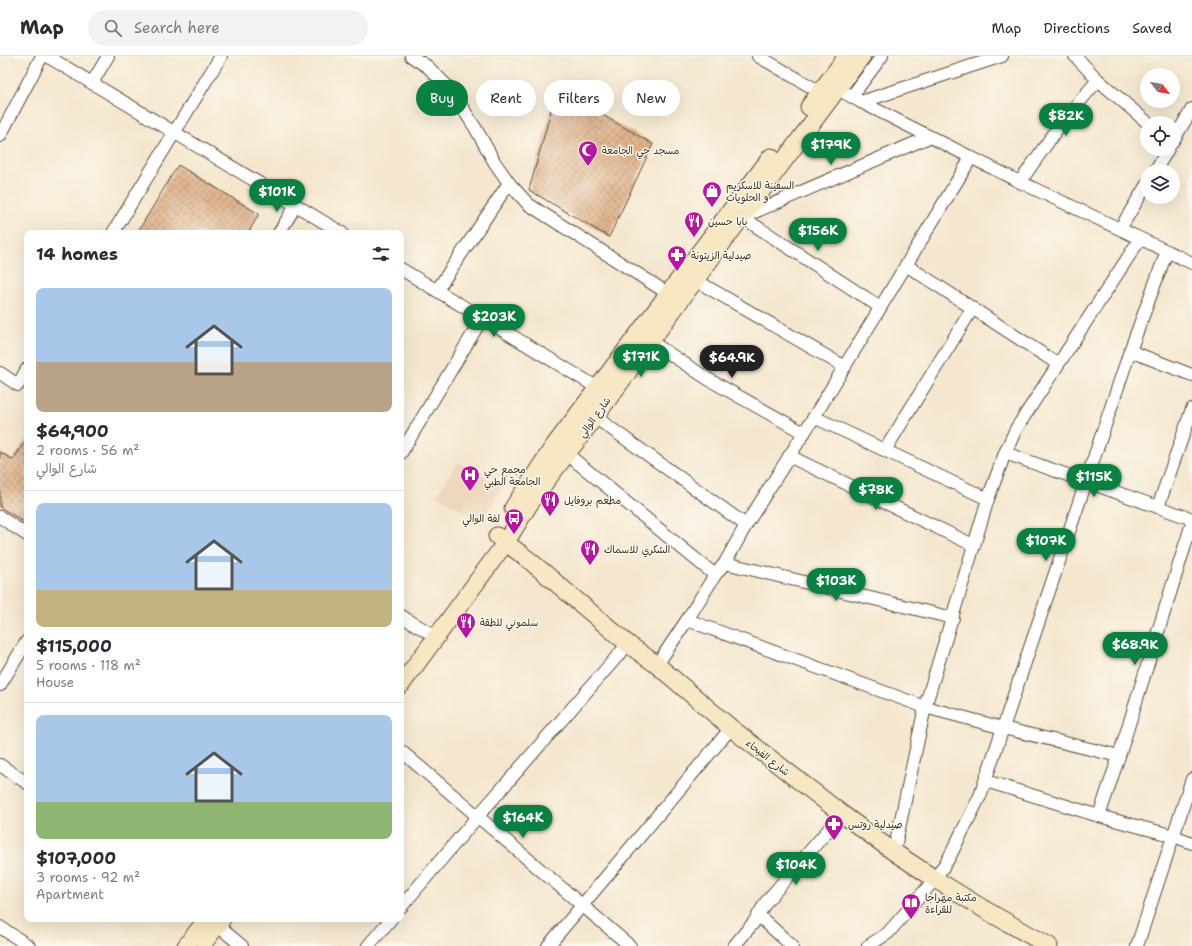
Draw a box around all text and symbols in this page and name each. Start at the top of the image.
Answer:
search box [88,10,368,46]
text: Map [20,15,64,40]
icon: search [102,17,124,39]
text: Search here [134,18,220,38]
text: Map [992,19,1022,37]
text: Directions [1044,19,1110,37]
text: Saved [1132,19,1172,37]
north arrow [1140,68,1180,108]
map controls [1140,68,1180,204]
chip: Buy [416,80,468,116]
chip: Rent [476,80,536,116]
chip: Filters [544,80,614,116]
chip: New [622,80,680,116]
pin: $82K [1042,103,1090,137]
text: $82K [1048,107,1084,124]
button: locate [1140,116,1180,156]
pin: $179K [803,132,859,166]
text: $179K [810,136,852,153]
mosque icon: مسجد حي الجامعة [577,139,599,167]
place label: مسجد حي الجامعة [602,144,679,160]
button: layers [1140,164,1180,204]
pin: $101K [249,179,305,213]
place label: السفينة للاسكريم و الحلويات [726,179,794,205]
shop icon: السفينة للاسكريم و الحلويات [701,180,723,208]
text: $101K [258,183,296,200]
restaurant icon: بابا حسين [683,210,705,238]
place label: بابا حسين [708,215,748,228]
pin: $156K [790,218,846,252]
text: $156K [798,222,838,239]
text: 14 homes [36,243,118,265]
icon: filters [370,243,392,265]
pharmacy icon: صيدلية الزيتونة [666,244,688,272]
place label: صيدلية الزيتونة [691,249,751,263]
pin: $203K [466,304,522,338]
text: $203K [472,308,516,325]
icon: home [178,314,250,386]
pin: $171K [613,344,669,378]
pin: $64.9K [699,345,765,379]
text: $171K [622,348,660,365]
text: $64.9K [709,349,755,366]
street label: شارع الوالي [575,394,616,442]
text: $64,900 [36,420,109,442]
text: 2 rooms · 56 m² [36,442,139,459]
text: شارع الوالي [36,460,97,477]
place label: مجمع حي الجامعة الطبي [484,463,540,491]
hospital icon: مجمع حي الجامعة الطبي [459,464,481,492]
pin: $115K [1066,464,1122,498]
text: $115K [1076,468,1112,485]
pin: $78K [852,477,900,511]
text: $78K [858,481,894,498]
restaurant icon: مطعم بروفايل [539,489,561,517]
place label: مطعم بروفايل [564,494,621,508]
bus stop icon: لفة الوالي [503,507,525,535]
place label: لفة الوالي [462,512,500,528]
pin: $107K [1018,528,1074,562]
icon: home [178,529,250,601]
text: $107K [1026,532,1066,549]
restaurant icon: الشكري للاسماك [579,538,601,566]
place label: الشكري للاسماك [604,543,670,558]
pin: $103K [808,568,864,602]
text: $103K [816,572,856,589]
restaurant icon: سلموني للطقة [455,611,477,639]
place label: سلموني للطقة [480,616,538,632]
pin: $68.9K [1102,632,1168,666]
text: $115,000 [36,635,112,657]
text: $68.9K [1112,636,1158,653]
text: 5 rooms · 118 m² [36,657,141,674]
text: House [36,674,74,691]
street label: شارع الفيحاء [742,736,792,780]
icon: home [178,741,250,813]
pin: $164K [495,805,551,839]
text: $164K [502,809,544,826]
pharmacy icon: صيدلية روتس [823,813,845,841]
place label: صيدلية روتس [848,818,902,831]
text: $107,000 [36,847,116,869]
pin: $104K [768,852,824,886]
text: $104K [775,856,817,873]
text: 3 rooms · 92 m² [36,869,140,886]
text: Apartment [36,886,104,903]
place label: مكتبة مهراجا للقراءة [925,891,977,916]
library icon: مكتبة مهراجا للقراءة [900,892,922,920]

